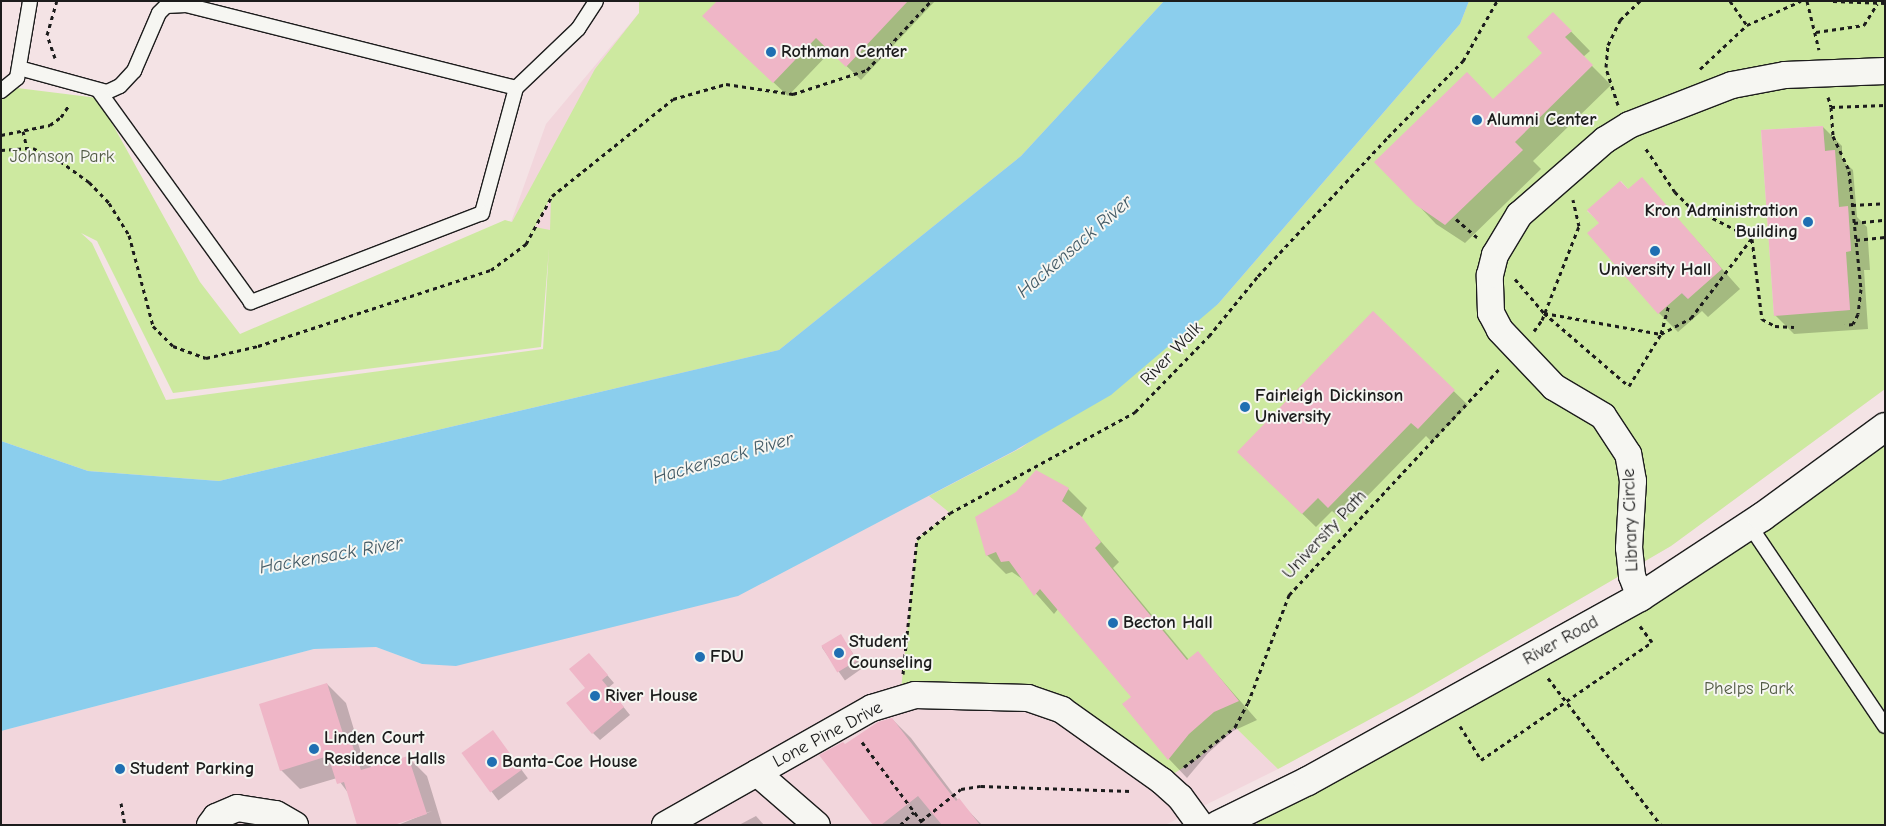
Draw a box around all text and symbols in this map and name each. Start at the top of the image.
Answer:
place label: Rothman Center [781,41,907,63]
marker: Rothman Center [765,46,777,58]
place label: Alumni Center [1487,109,1596,131]
marker: Alumni Center [1471,114,1483,126]
park label: Johnson Park [10,146,114,168]
water label: Hackensack River [1013,191,1137,303]
place label: Kron Administration Building [1644,201,1798,243]
marker: Kron Administration Building [1802,216,1814,228]
marker: University Hall [1649,245,1661,257]
place label: University Hall [1599,259,1711,281]
street label: River Walk [1136,318,1208,390]
place label: Fairleigh Dickinson University [1255,386,1403,428]
marker: Fairleigh Dickinson University [1239,401,1251,413]
water label: Hackensack River [650,428,796,490]
street label: Library Circle [1618,468,1644,572]
street label: University Path [1278,486,1372,584]
water label: Hackensack River [258,532,404,580]
street label: River Road [1519,611,1603,671]
place label: Becton Hall [1123,612,1213,634]
marker: Becton Hall [1107,617,1119,629]
place label: Student Counseling [849,632,933,674]
place label: FDU [710,646,744,668]
marker: Student Counseling [833,647,845,659]
marker: FDU [694,651,706,663]
park label: Phelps Park [1704,678,1794,700]
place label: River House [605,685,698,707]
marker: River House [589,690,601,702]
street label: Lone Pine Drive [769,697,887,773]
place label: Linden Court Residence Halls [324,728,445,771]
marker: Linden Court Residence Halls [308,743,320,755]
place label: Banta-Coe House [502,751,637,773]
marker: Banta-Coe House [486,756,498,768]
place label: Student Parking [130,758,255,780]
marker: Student Parking [114,763,126,775]

